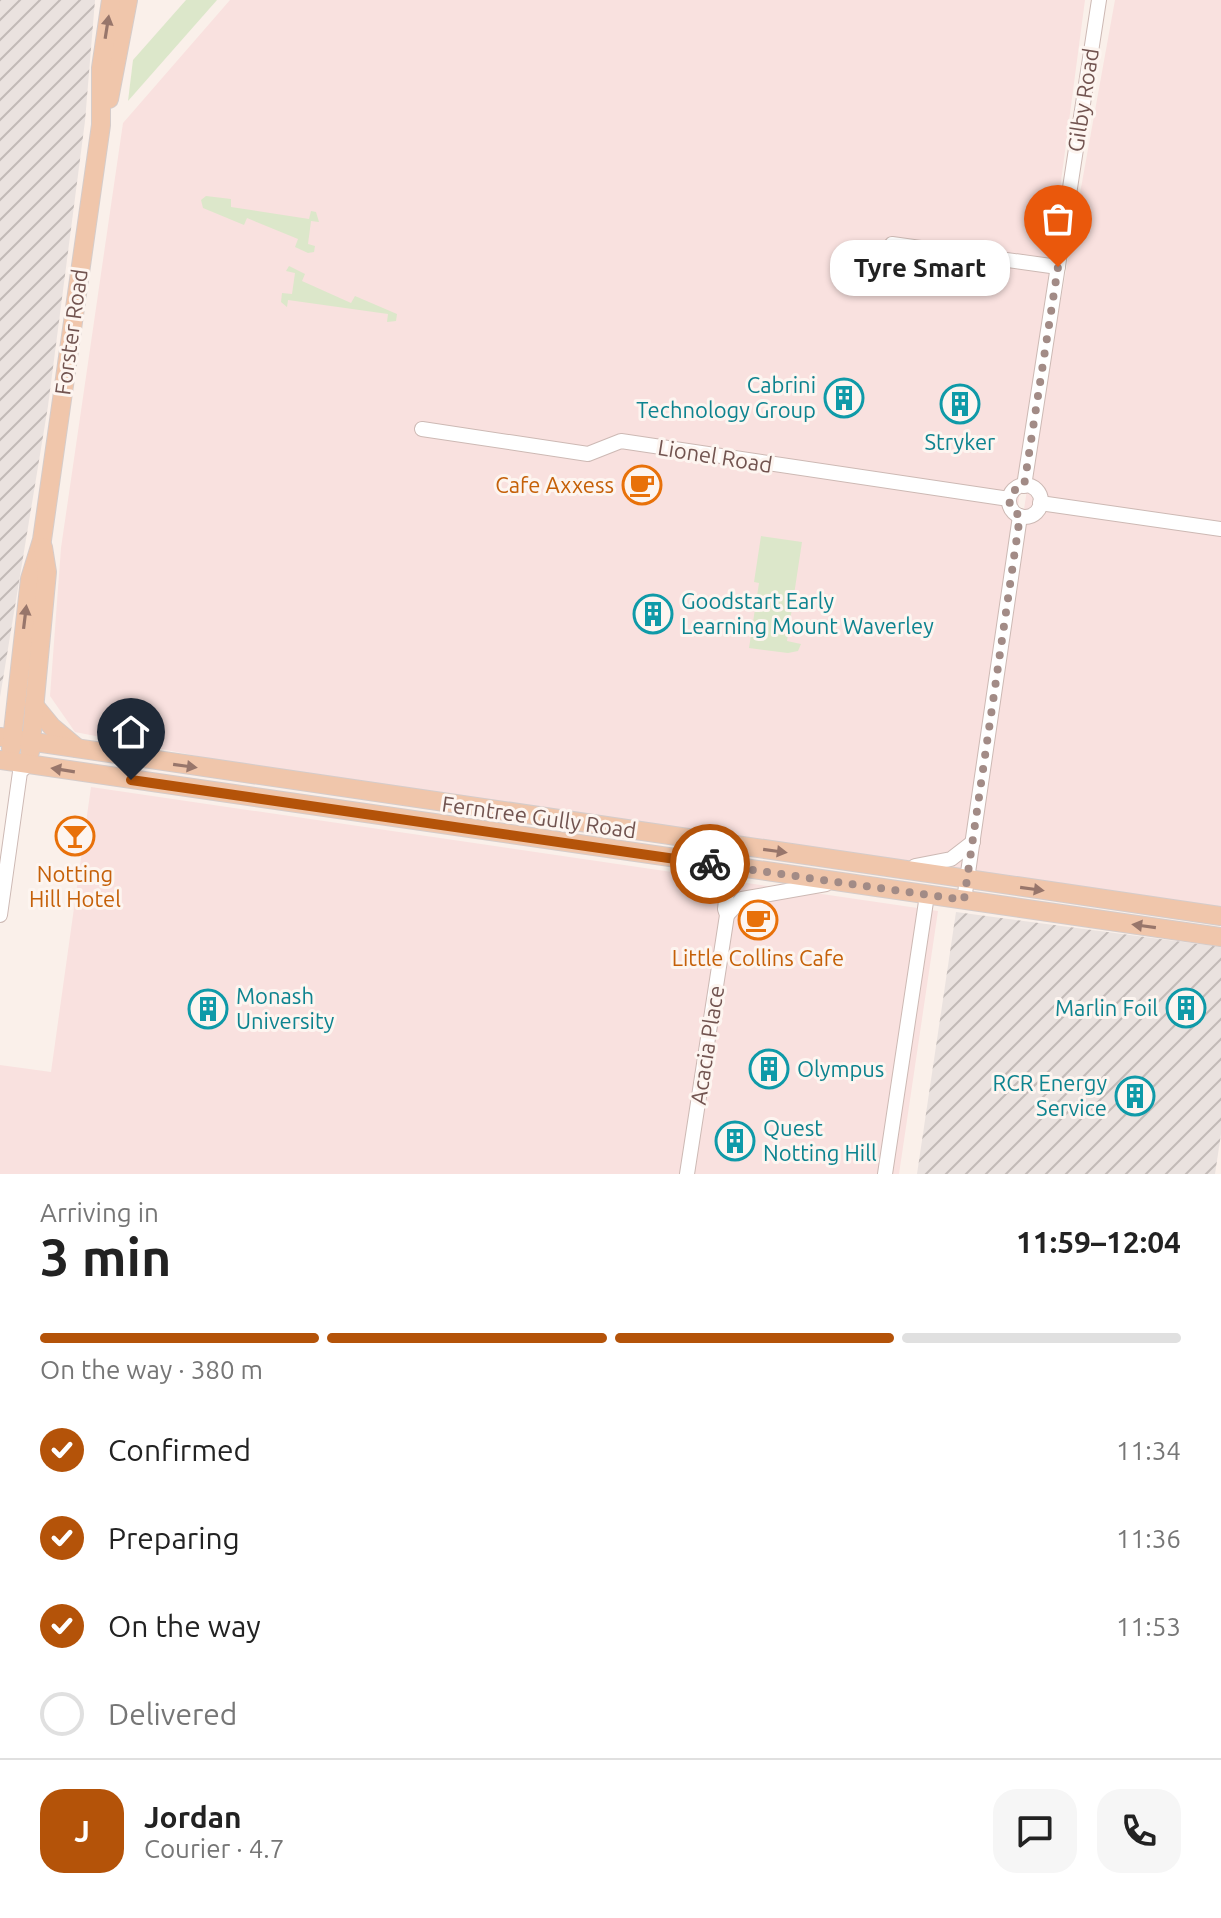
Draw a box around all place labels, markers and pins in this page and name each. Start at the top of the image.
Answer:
pin [1024,185,1092,267]
callout: Tyre Smart [830,239,1010,295]
place label: Cabrini Technology Group [636,372,816,422]
building icon: Cabrini Technology Group [823,377,865,419]
building icon: Stryker [939,383,981,425]
place label: Stryker [925,429,996,454]
cafe icon: Cafe Axxess [621,464,663,506]
place label: Cafe Axxess [495,472,614,497]
place label: Goodstart Early Learning Mount Waverley [681,588,934,638]
building icon: Goodstart Early Learning Mount Waverley [632,593,674,635]
pin [97,698,165,780]
bar icon: Notting Hill Hotel [54,815,96,857]
place label: Notting Hill Hotel [29,861,121,911]
cafe icon: Little Collins Cafe [737,899,779,941]
place label: Little Collins Cafe [672,945,844,970]
place label: Monash University [236,983,335,1033]
building icon: Marlin Foil [1165,987,1207,1029]
building icon: Monash University [187,988,229,1030]
place label: Marlin Foil [1055,995,1158,1020]
building icon: Olympus [748,1048,790,1090]
place label: Olympus [797,1056,884,1081]
place label: RCR Energy Service [993,1070,1107,1120]
building icon: RCR Energy Service [1114,1075,1156,1117]
place label: Quest Notting Hill [763,1115,877,1165]
building icon: Quest Notting Hill [714,1120,756,1162]

